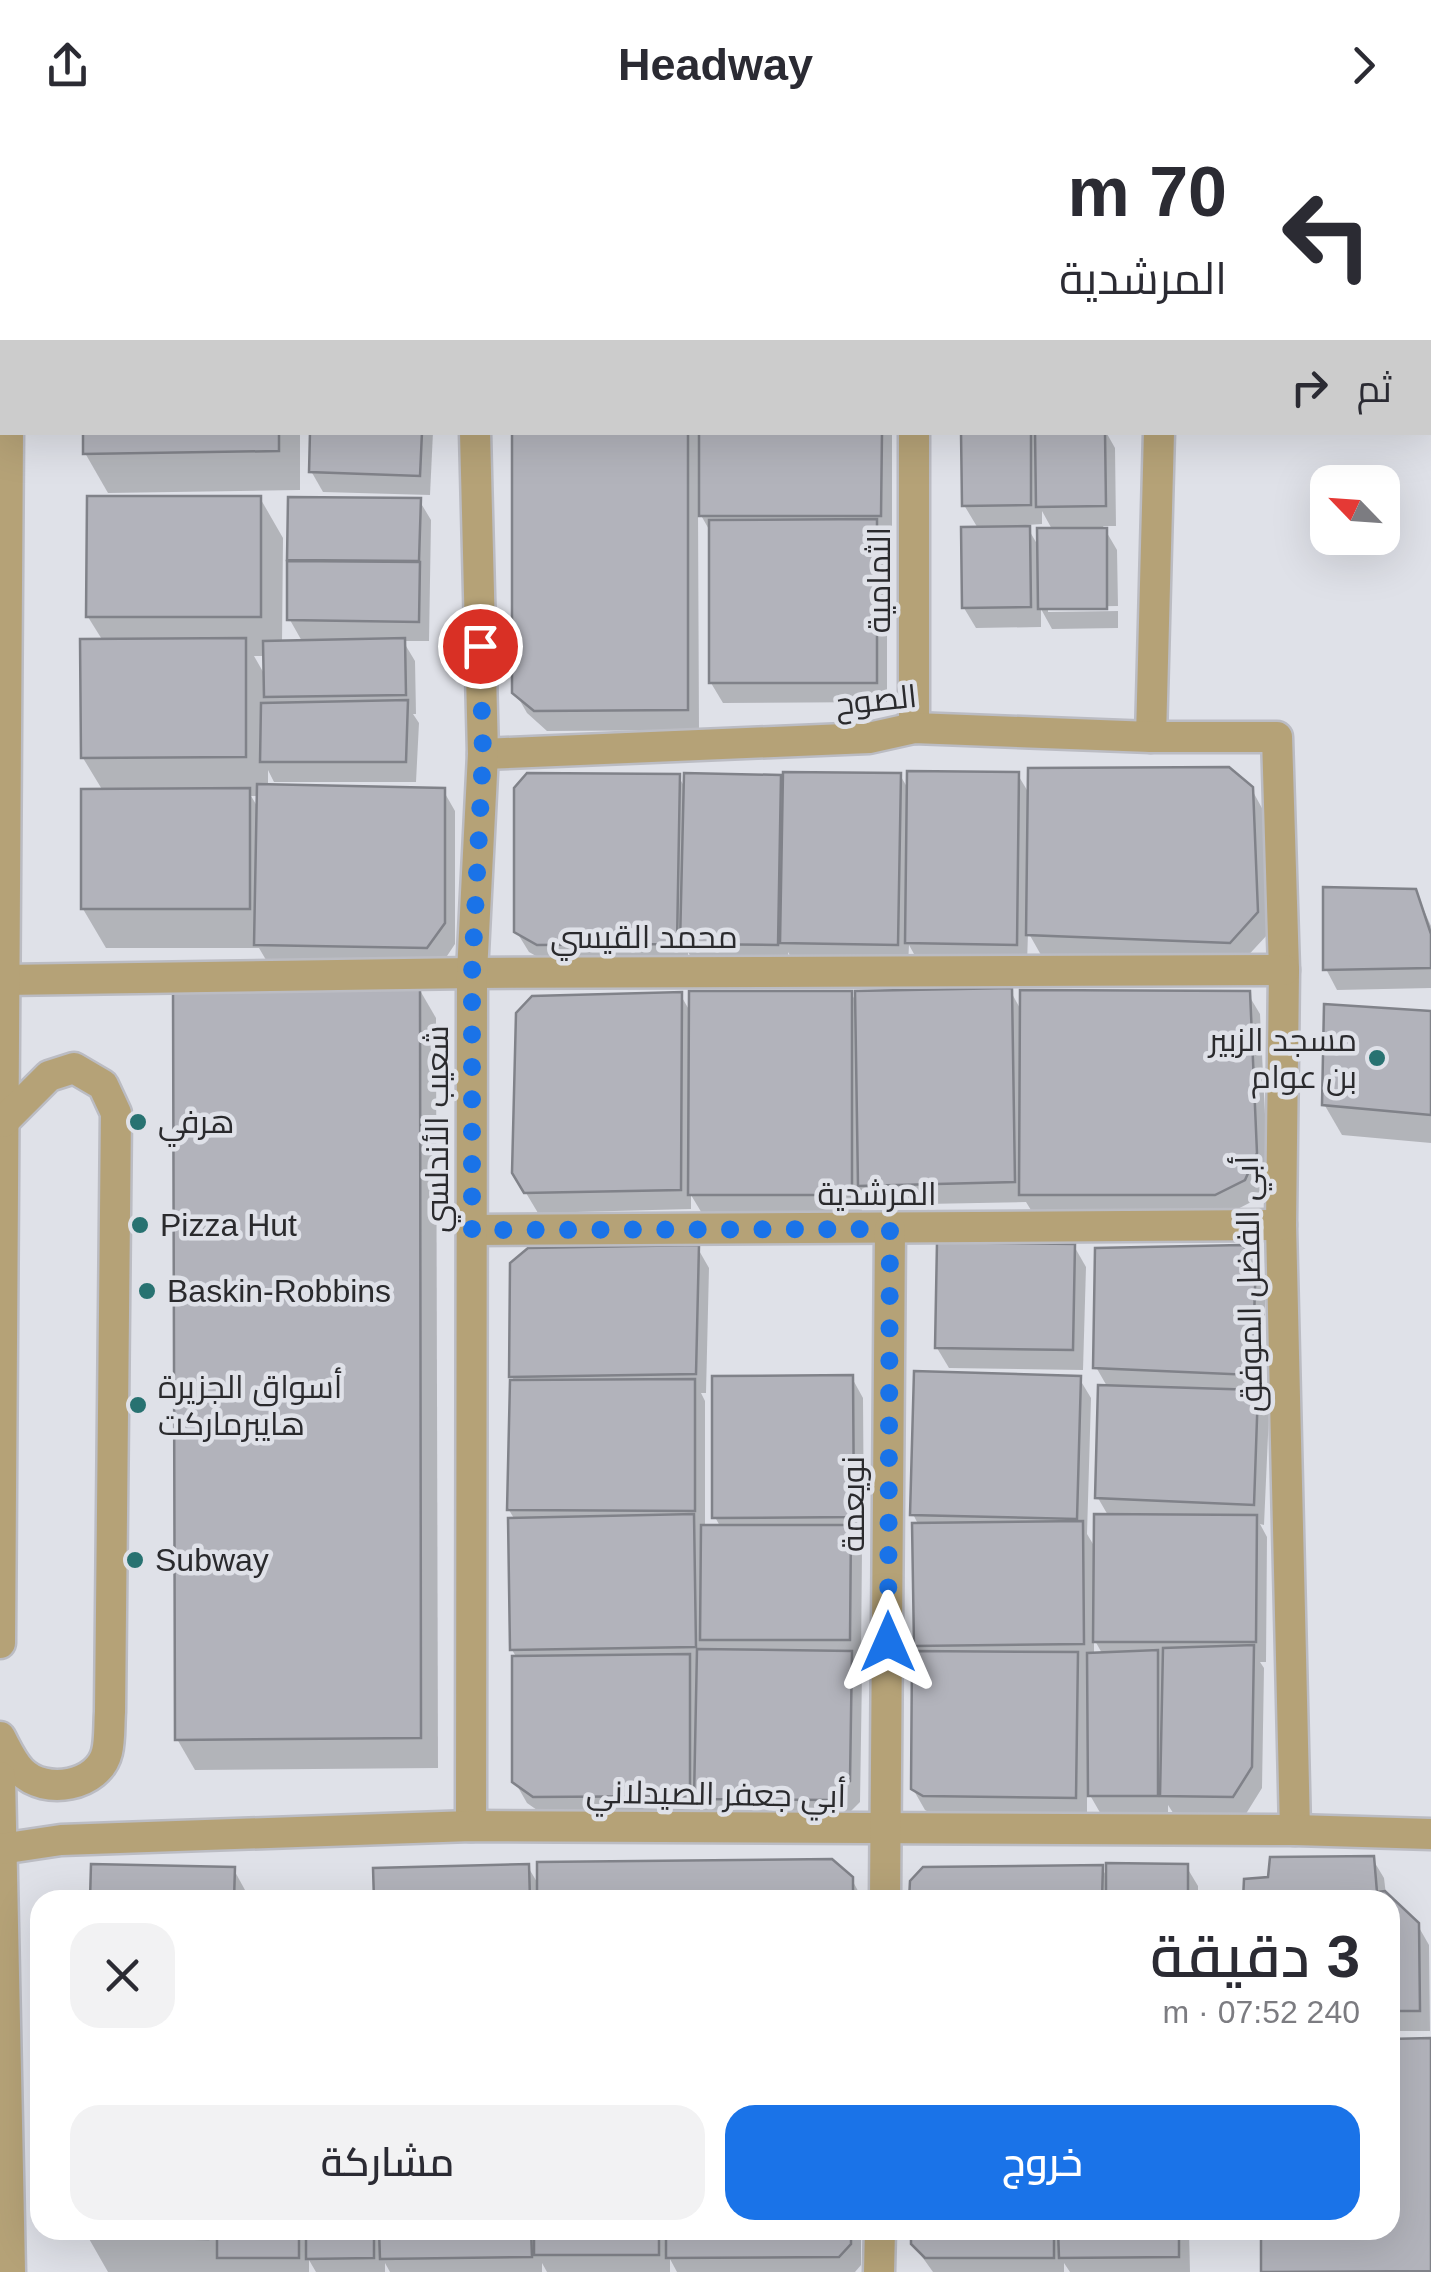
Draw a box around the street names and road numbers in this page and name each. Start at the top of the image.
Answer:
street label: الثمامية [861,527,897,633]
street label: الصوح [833,678,919,726]
street label: محمد القيسي [550,919,738,961]
street label: شعيب الأندلسي [419,1025,461,1233]
street label: أبي الفضل الموفق [1227,1155,1276,1412]
street label: المرشدية [817,1176,937,1212]
street label: نويعمة [835,1456,871,1552]
street label: أبي جعفر الصيدلاني [586,1772,846,1821]

